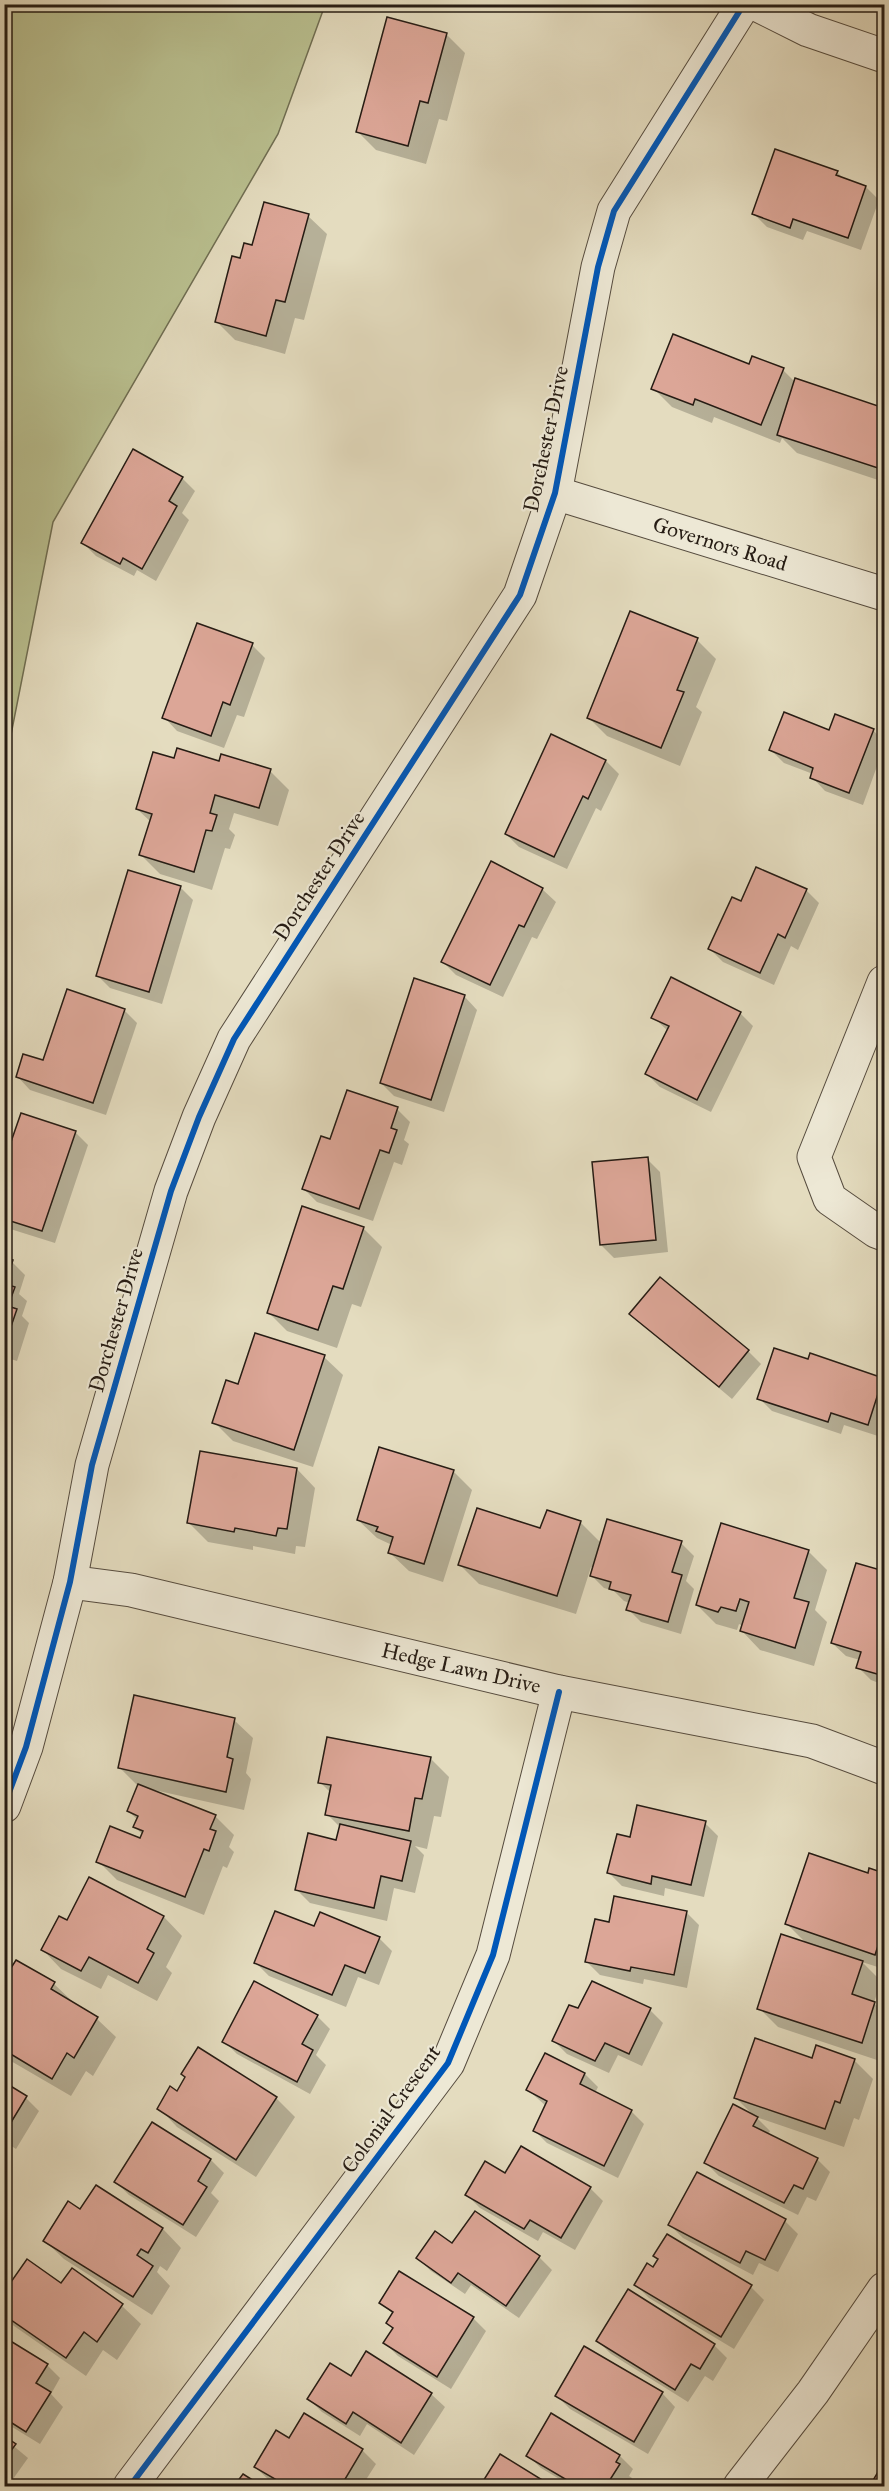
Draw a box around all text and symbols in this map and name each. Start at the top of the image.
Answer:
street label: Dorchester Drive [518,363,574,515]
street label: Governors Road [650,511,791,577]
street label: Dorchester Drive [268,806,371,946]
street label: Dorchester Drive [83,1245,149,1395]
street label: Hedge Lawn Drive [379,1637,543,1699]
street label: Colonial Crescent [336,2039,447,2178]

